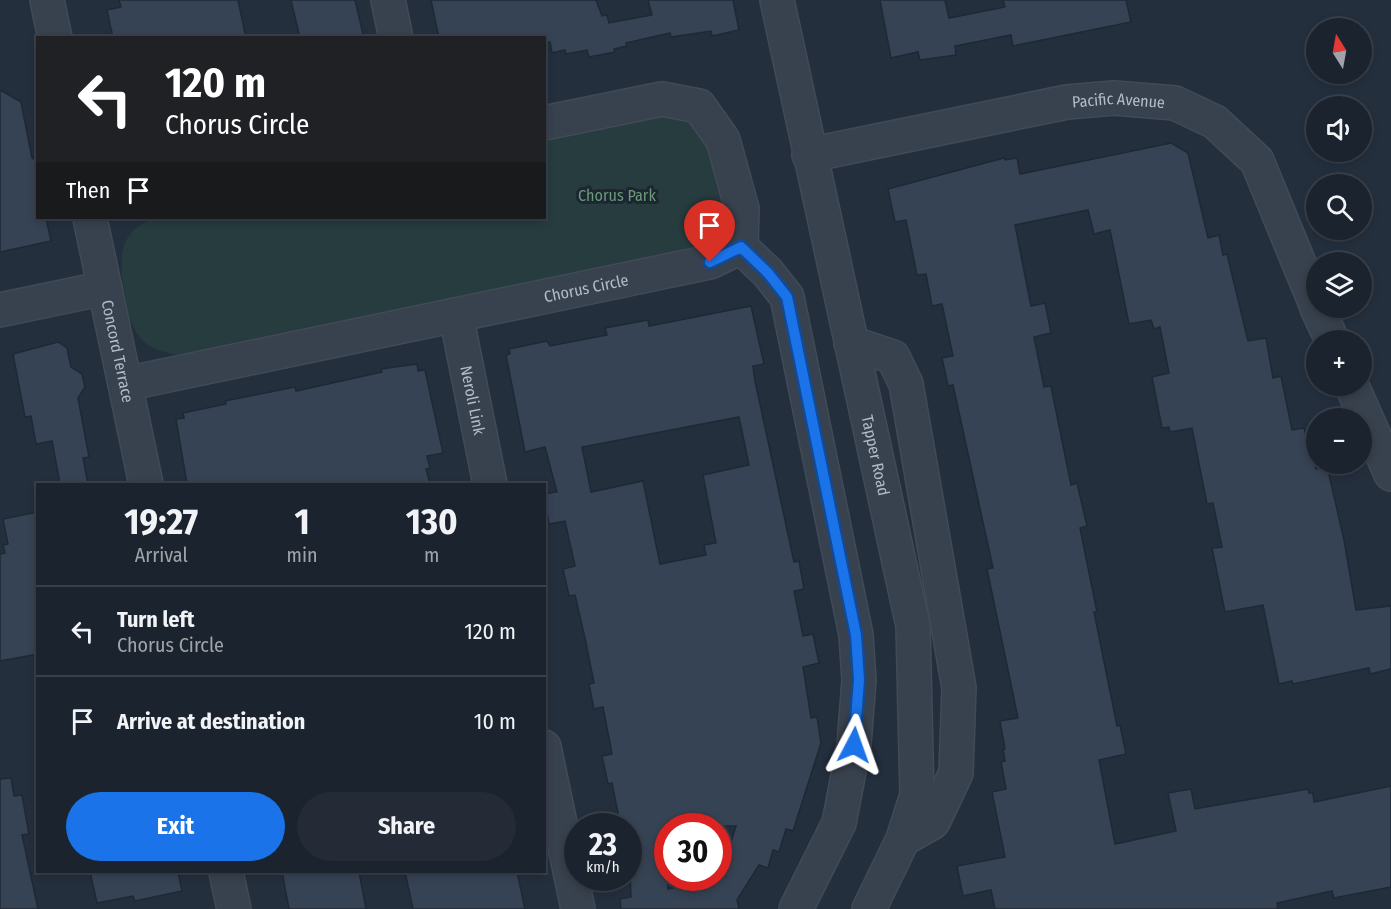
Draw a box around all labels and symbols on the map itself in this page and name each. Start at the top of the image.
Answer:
north arrow [1306,18,1372,84]
street label: Pacific Avenue [1071,88,1166,112]
park label: Chorus Park [578,186,656,205]
pin [684,200,735,262]
street label: Chorus Circle [542,270,630,306]
street label: Concord Terrace [98,298,138,404]
street label: Neroli Link [457,364,490,437]
street label: Tapper Road [858,413,894,497]
position arrow [822,713,886,777]
speed limit sign: 30 [654,813,732,891]

